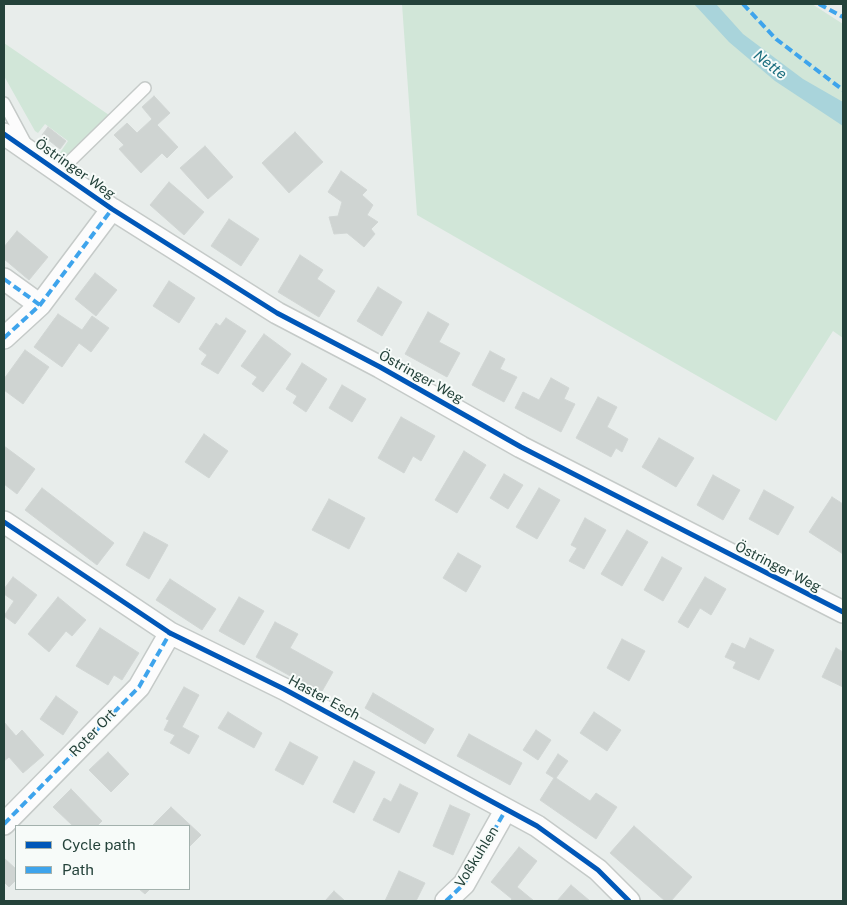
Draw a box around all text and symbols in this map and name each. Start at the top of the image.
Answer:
water label: Nette [750,46,790,84]
street label: Östringer Weg [32,135,118,203]
street label: Östringer Weg [376,347,466,407]
street label: Östringer Weg [732,538,824,596]
street label: Haster Esch [285,672,363,724]
street label: Roter Ort [66,706,120,760]
street label: Voßkuhlen [452,823,502,891]
legend [15,825,190,890]
text: Cycle path [62,836,136,853]
text: Path [62,861,94,878]

